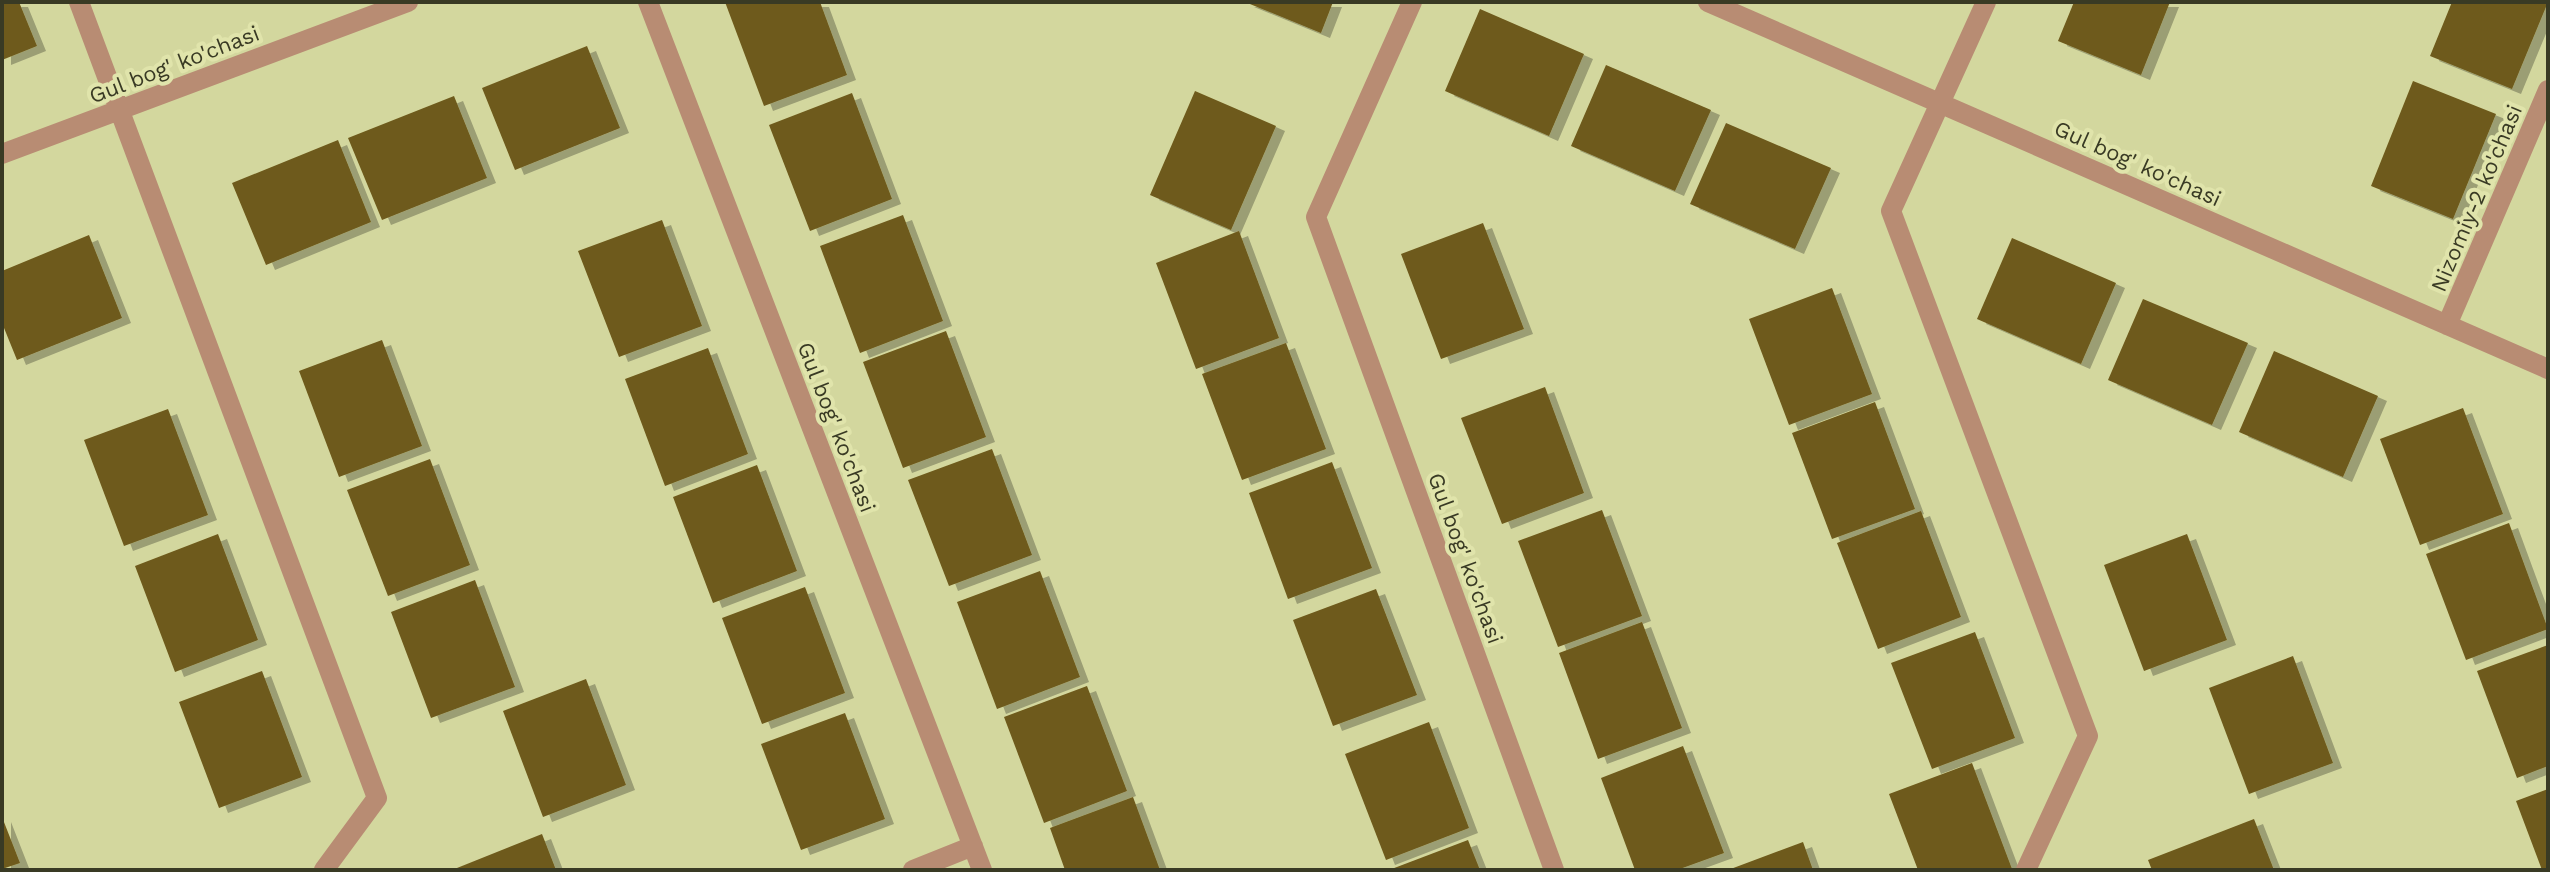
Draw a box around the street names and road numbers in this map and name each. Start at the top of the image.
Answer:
street label: Gul bog' ko'chasi [86,21,263,108]
street label: Nizomiy-2 ko'chasi [2426,101,2527,295]
street label: Gul bog' ko'chasi [2051,115,2225,211]
street label: Gul bog' ko'chasi [793,339,880,516]
street label: Gul bog' ko'chasi [1423,469,1508,647]

